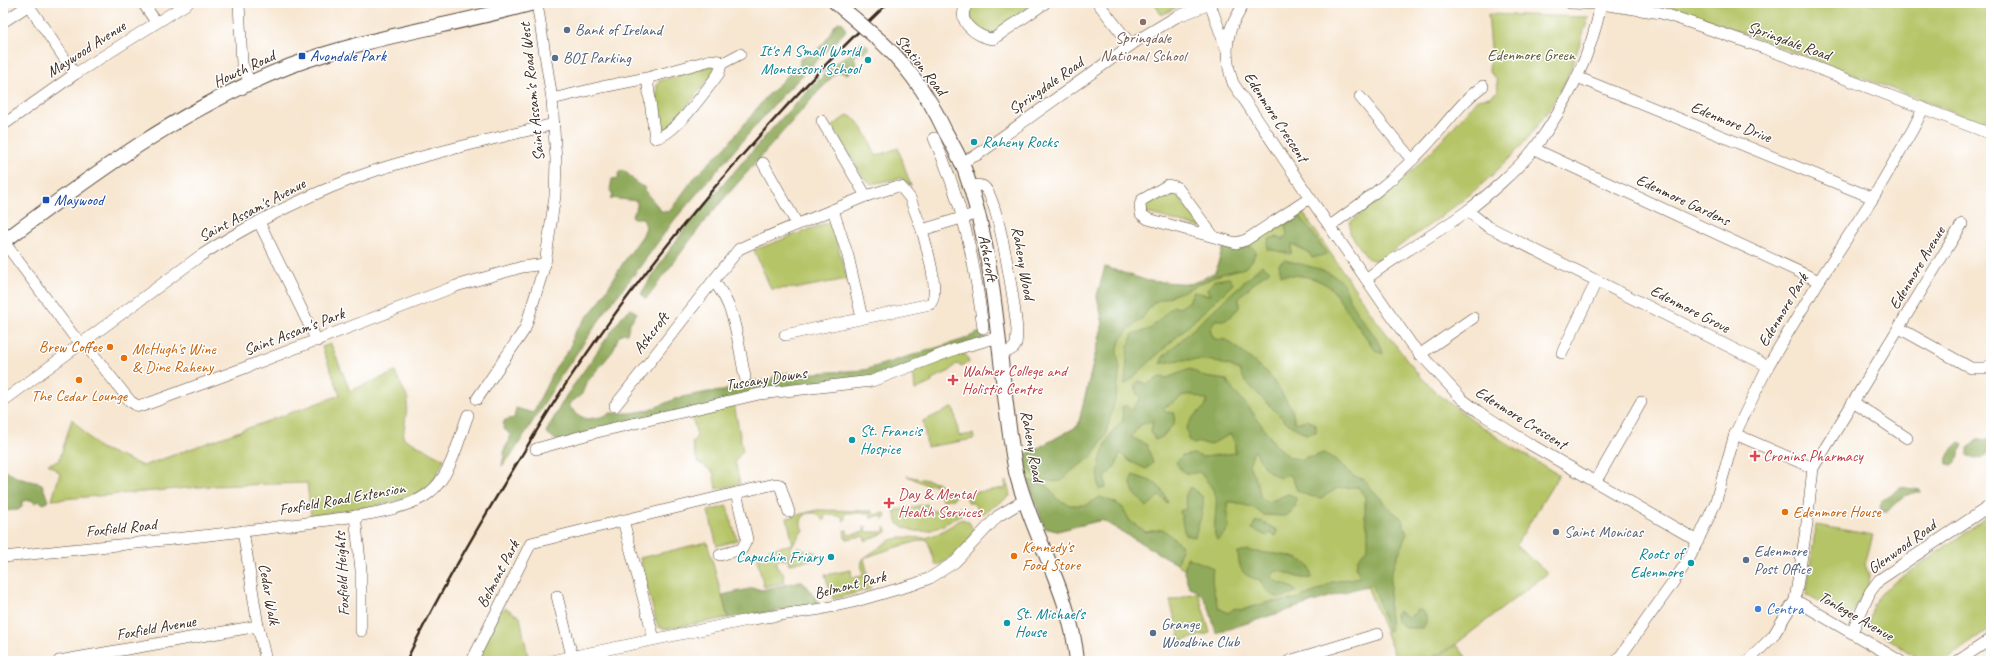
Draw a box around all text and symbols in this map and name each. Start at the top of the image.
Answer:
street label: Maywood Avenue [43,15,131,82]
marker: Springdale National School [1138,17,1148,27]
street label: Springdale Road [1745,17,1836,66]
street label: Saint Assam's Road West [515,20,549,162]
place label: Bank of Ireland [575,20,664,40]
marker: Bank of Ireland [562,25,572,35]
place label: Springdale National School [1100,28,1189,66]
street label: Station Road [891,30,953,102]
place label: It's A Small World Montessori School [759,41,863,79]
street label: Howth Road [210,45,280,92]
park label: Edenmore Green [1487,45,1576,65]
place label: Avondale Park [310,46,387,66]
place label: BOI Parking [563,48,632,68]
marker: Avondale Park [297,51,307,61]
street label: Springdale Road [1005,51,1089,119]
marker: BOI Parking [550,53,560,63]
marker: It's A Small World Montessori School [863,55,873,65]
street label: Edenmore Crescent [1239,68,1314,168]
street label: Edenmore Drive [1688,97,1776,148]
place label: Raheny Rocks [982,132,1059,152]
marker: Raheny Rocks [969,137,979,147]
street label: Edenmore Gardens [1633,170,1735,231]
street label: Saint Assam's Avenue [195,173,310,246]
place label: Maywood [54,190,106,210]
marker: Maywood [41,195,51,205]
street label: Edenmore Avenue [1884,221,1951,313]
street label: Raheny Wood [1007,225,1040,304]
street label: Ashcroft [974,233,1003,285]
street label: Edenmore Park [1753,269,1813,350]
street label: Edenmore Grove [1647,281,1735,338]
street label: Saint Assam's Park [241,303,348,360]
street label: Ashcroft [629,307,674,358]
place label: Brew Coffee [39,337,104,357]
place label: McHugh's Wine & Dine Raheny [132,339,217,377]
marker: Brew Coffee [105,342,115,352]
marker: McHugh's Wine & Dine Raheny [119,353,129,363]
place label: Walmer College and Holistic Centre [962,361,1069,399]
street label: Tuscany Downs [724,362,809,395]
marker: Walmer College and Holistic Centre [947,374,959,386]
marker: The Cedar Lounge [74,375,84,385]
street label: Edenmore Crescent [1472,382,1573,455]
place label: The Cedar Lounge [31,386,129,406]
street label: Raheny Road [1016,409,1049,486]
place label: St. Francis Hospice [860,421,923,459]
marker: St. Francis Hospice [847,435,857,445]
place label: Cronins Pharmacy [1763,446,1864,466]
marker: Cronins Pharmacy [1750,451,1760,461]
street label: Foxfield Road Extension [277,478,407,520]
place label: Day & Mental Health Services [898,484,983,522]
marker: Day & Mental Health Services [883,497,895,509]
place label: Edenmore House [1793,502,1883,522]
marker: Edenmore House [1780,507,1790,517]
street label: Foxfield Road [85,514,160,542]
street label: Glenwood Road [1864,514,1942,578]
place label: Saint Monicas [1564,522,1644,542]
marker: Saint Monicas [1551,527,1561,537]
street label: Foxfield Heights [330,530,354,617]
street label: Belmont Park [472,536,525,611]
place label: Kennedy's Food Store [1022,537,1082,575]
place label: Edenmore Post Office [1754,541,1813,579]
place label: Roots of Edenmore [1630,544,1687,582]
place label: Capuchin Friary [736,547,825,567]
marker: Kennedy's Food Store [1009,551,1019,561]
marker: Capuchin Friary [826,552,836,562]
marker: Edenmore Post Office [1741,555,1751,565]
marker: Roots of Edenmore [1686,558,1696,568]
street label: Cedar Walk [254,562,284,627]
street label: Belmont Park [812,566,889,604]
street label: Tonlegee Avenue [1815,586,1899,646]
place label: Centra [1766,599,1805,619]
place label: St. Michael's House [1015,604,1086,642]
marker: Centra [1753,604,1763,614]
street label: Foxfield Avenue [115,611,199,645]
place label: Grange Woodbine Club [1161,614,1241,652]
marker: St. Michael's House [1002,618,1012,628]
marker: Grange Woodbine Club [1148,628,1158,638]

